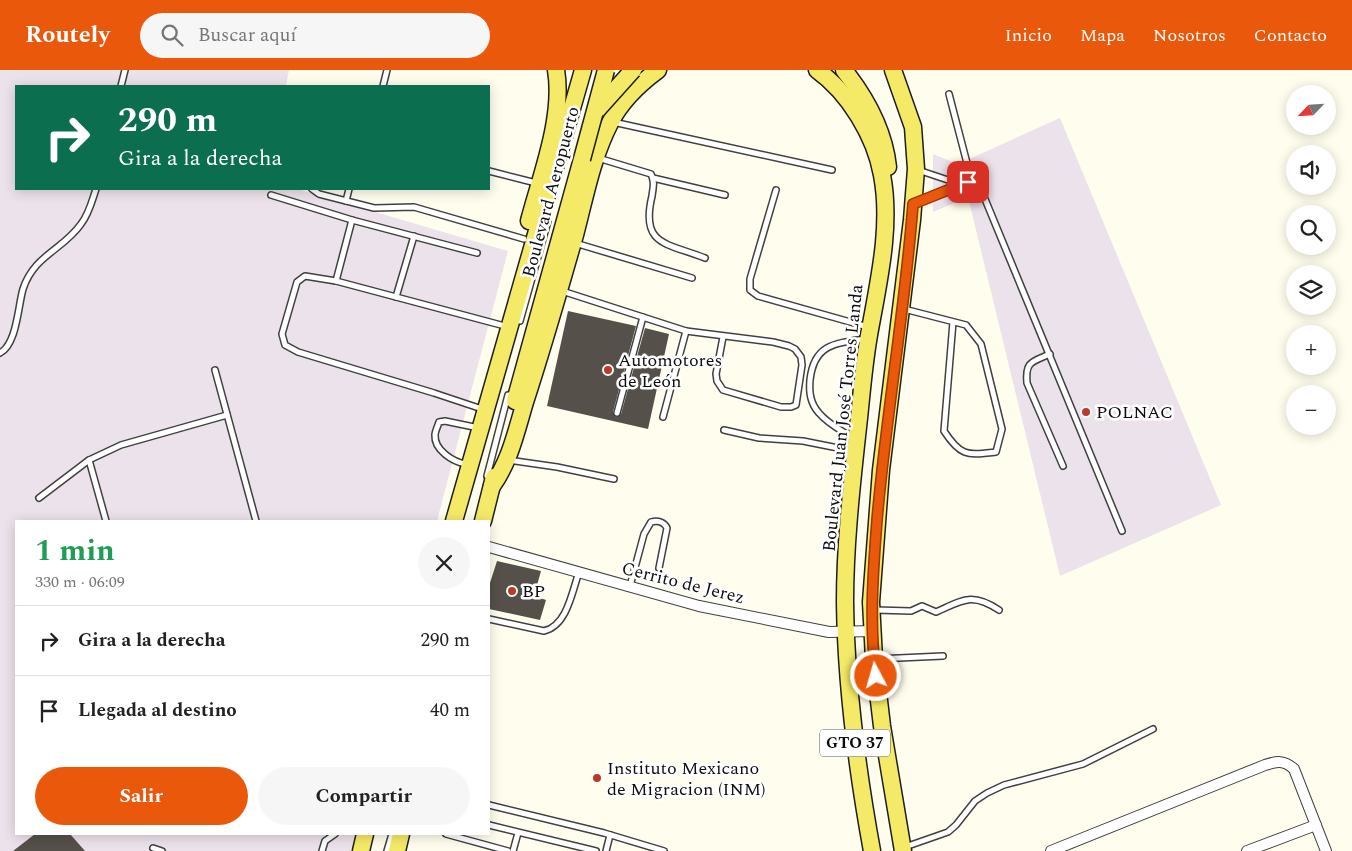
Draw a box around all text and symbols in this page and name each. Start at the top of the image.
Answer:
search box [140,13,490,58]
text: Routely [25,17,110,53]
icon: search [158,21,186,49]
text: Buscar aquí [198,21,296,50]
text: Inicio [1005,22,1052,49]
text: Mapa [1080,22,1125,49]
text: Nosotros [1153,22,1226,49]
text: Contacto [1254,22,1327,49]
north arrow [1286,85,1336,135]
map controls [1286,85,1336,435]
text: 290 m [118,94,217,147]
street label: Boulevard Aeropuerto [515,104,587,280]
icon: right [35,105,100,170]
text: Gira a la derecha [118,142,282,175]
button: sound [1286,145,1336,195]
pin [947,161,989,203]
icon: arrive [954,168,982,196]
button: search [1286,205,1336,255]
button: layers [1286,265,1336,315]
street label: Boulevard Juan José Torres Landa [816,283,870,553]
button: + [1286,325,1336,375]
place label: Automotores de León [618,347,722,395]
marker: Automotores de León [602,364,614,376]
button: − [1286,385,1336,435]
place label: POLNAC [1096,399,1173,426]
marker: POLNAC [1080,406,1092,418]
text: 1 min [35,528,115,574]
button: close [418,537,470,589]
street label: Cerrito de Jerez [619,555,747,611]
text: 330 m · 06:09 [35,570,125,594]
place label: BP [522,578,545,605]
marker: BP [506,585,518,597]
text: Gira a la derecha [78,626,225,655]
text: 290 m [420,626,470,655]
icon: right [35,627,63,655]
position arrow [849,649,901,701]
text: Llegada al destino [78,696,237,725]
text: 40 m [430,696,470,725]
icon: arrive [35,697,63,725]
road number: GTO 37 [820,730,890,756]
place label: Instituto Mexicano de Migracion (INM) [607,755,766,803]
button: Salir [35,767,248,825]
button: Compartir [258,767,470,825]
marker: Instituto Mexicano de Migracion (INM) [591,772,603,784]

